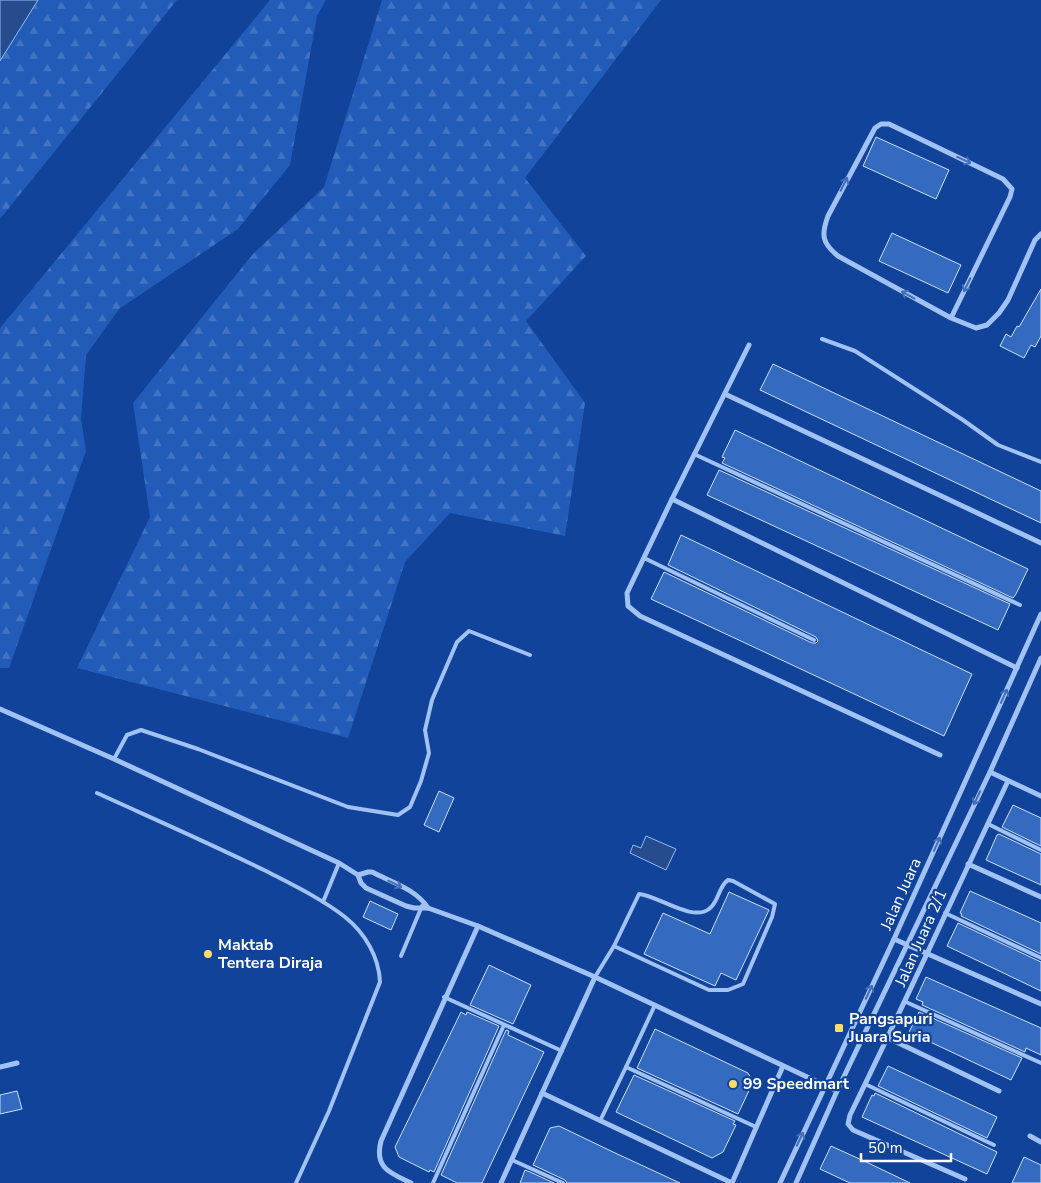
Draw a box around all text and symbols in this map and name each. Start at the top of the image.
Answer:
one-way arrow [956,156,971,166]
one-way arrow [839,177,849,192]
one-way arrow [962,277,972,292]
one-way arrow [901,290,916,300]
one-way arrow [1000,689,1010,704]
one-way arrow [972,790,982,805]
one-way arrow [933,837,942,852]
street label: Jalan Juara [875,854,927,934]
one-way arrow [388,879,403,889]
street label: Jalan Juara 2/1 [889,886,952,991]
place label: Maktab Tentera Diraja [218,934,323,974]
marker: Maktab Tentera Diraja [202,948,214,960]
one-way arrow [865,985,874,1000]
place label: Pangsapuri Juara Suria [848,1008,933,1048]
marker: Pangsapuri Juara Suria [833,1022,845,1034]
place label: 99 Speedmart [743,1073,850,1095]
marker: 99 Speedmart [727,1078,739,1090]
scale bar [861,1130,951,1162]
one-way arrow [796,1132,806,1147]
text: 50 m [868,1138,903,1158]

